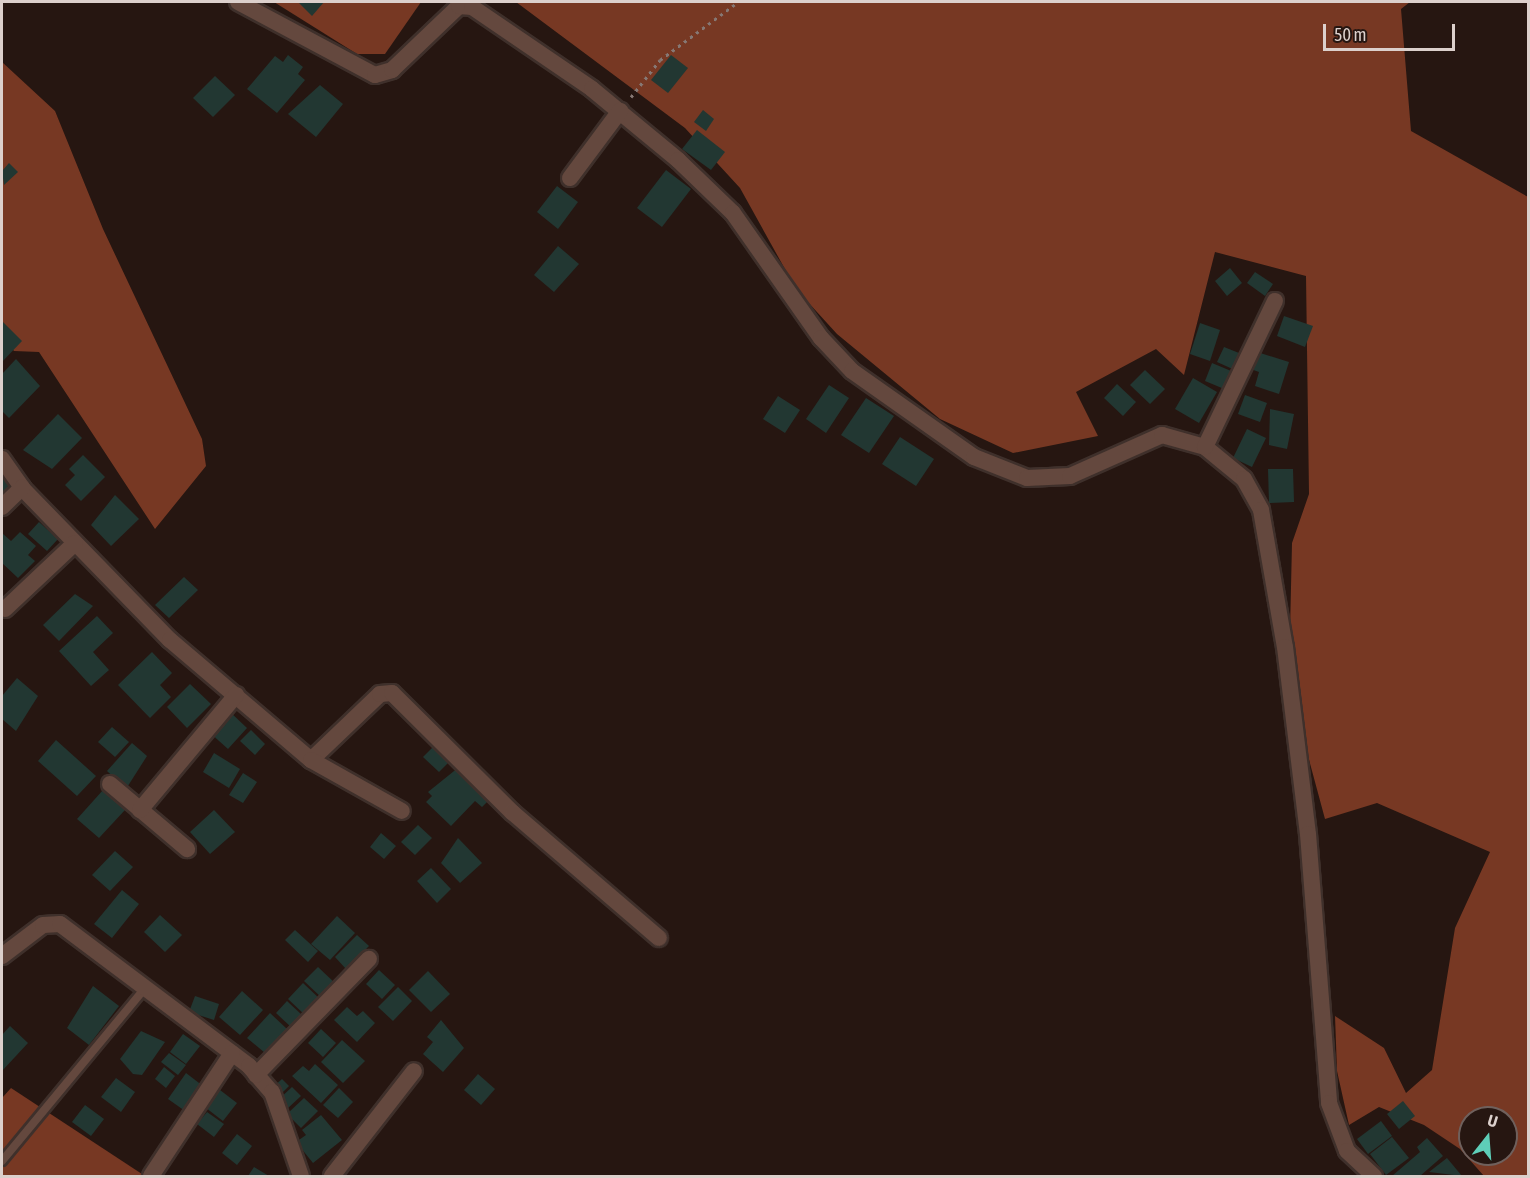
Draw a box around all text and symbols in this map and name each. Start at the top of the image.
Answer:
scale bar [1326,12,1458,50]
text: 50 m [1334,24,1366,45]
north arrow [1458,1106,1518,1166]
text: U [1486,1111,1500,1131]

